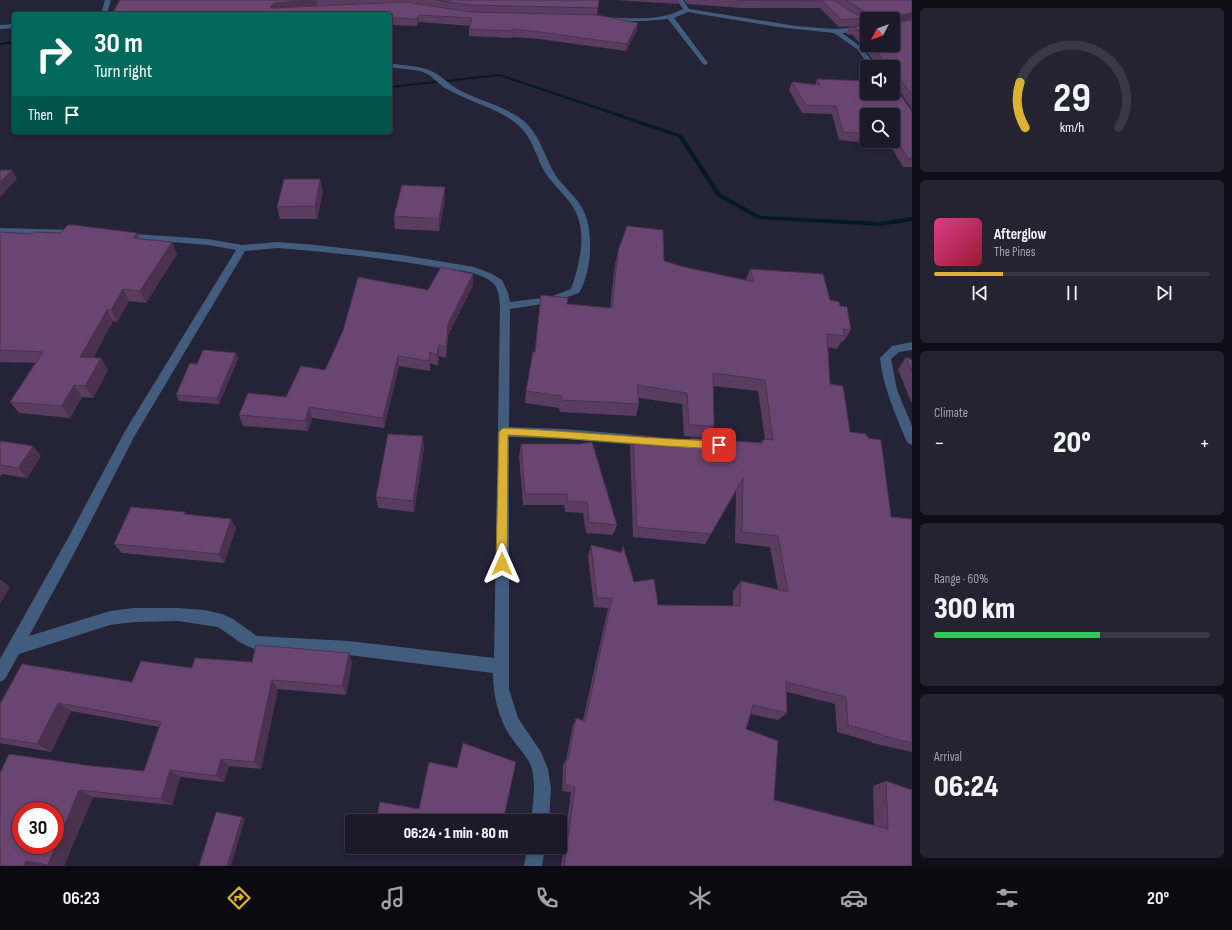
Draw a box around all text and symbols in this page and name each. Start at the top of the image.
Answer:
north arrow [860,12,900,52]
map controls [860,12,900,148]
text: 30 m [94,27,143,60]
icon: right [28,28,80,80]
button: sound [860,60,900,100]
text: Turn right [94,61,152,82]
text: 29 [1053,74,1091,123]
icon: arrive [61,104,83,126]
text: Then [28,106,53,125]
button: search [860,108,900,148]
text: km/h [1060,118,1084,135]
text: Afterglow [994,225,1046,244]
text: The Pines [994,244,1035,260]
icon: previous [969,282,991,304]
icon: pause [1061,282,1083,304]
icon: next [1153,282,1175,304]
text: Climate [934,405,968,421]
text: 20° [1053,425,1091,461]
pin [702,428,736,462]
text: − [934,430,945,457]
text: + [1199,430,1210,457]
icon: arrive [708,434,730,456]
position arrow [481,543,523,585]
text: Range · 60% [934,571,988,587]
text: 300 km [934,591,1015,627]
text: Arrival [934,749,962,765]
text: 06:24 [934,769,998,805]
speed limit sign: 30 [12,802,64,854]
text: 06:24 · 1 min · 80 m [404,824,508,843]
icon: directions [225,884,253,912]
icon: music [379,884,407,912]
icon: phone [533,884,561,912]
icon: climate [686,884,714,912]
icon: car [840,884,868,912]
icon: filters [993,884,1021,912]
text: 06:23 [63,888,100,909]
text: 20° [1147,888,1169,909]

